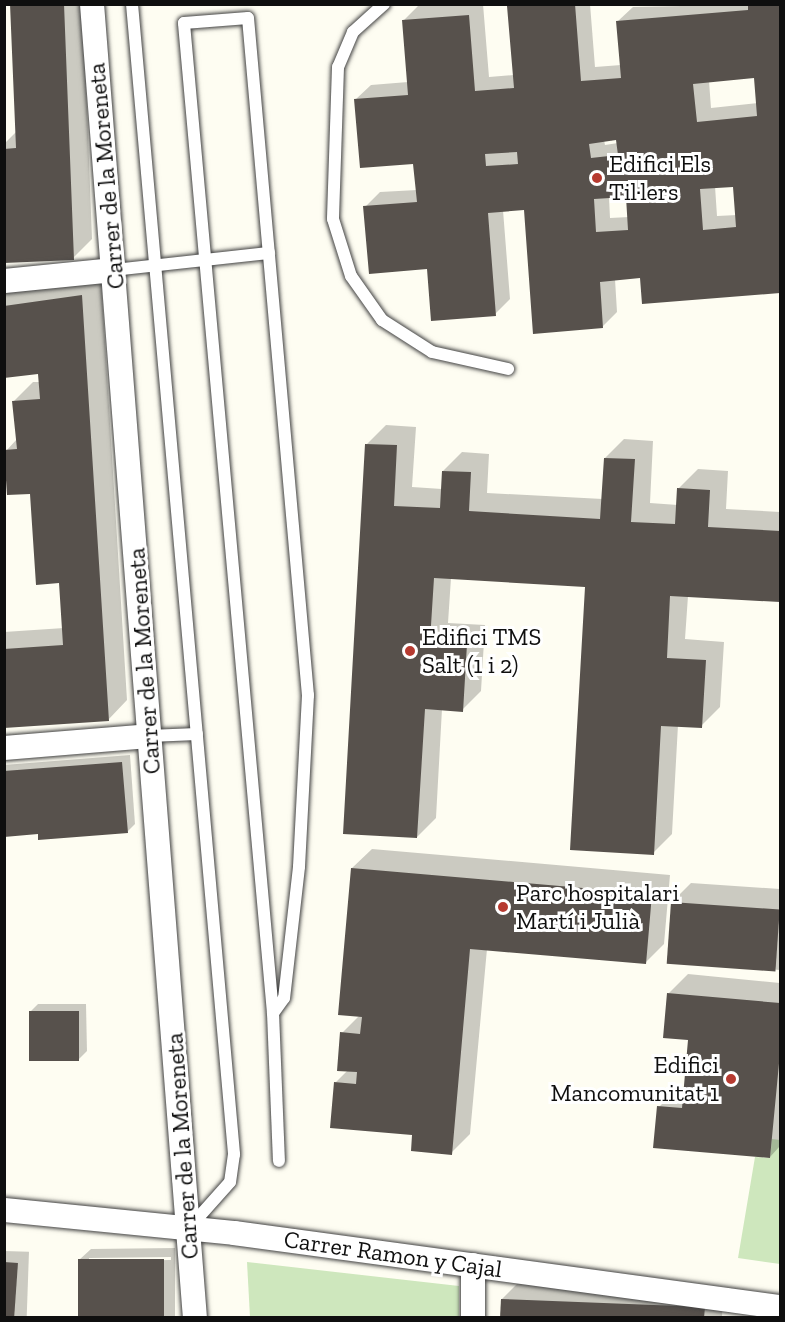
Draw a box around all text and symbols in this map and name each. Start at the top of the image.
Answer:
street label: Carrer de la Moreneta [82,62,130,290]
place label: Edifici Els Til·lers [609,150,711,206]
marker: Edifici Els Til·lers [590,171,604,185]
street label: Carrer de la Moreneta [122,547,166,775]
place label: Edifici TMS Salt (1 i 2) [422,623,542,679]
marker: Edifici TMS Salt (1 i 2) [403,644,417,658]
place label: Parc hospitalari Martí i Julià [516,879,679,935]
marker: Parc hospitalari Martí i Julià [494,898,512,916]
street label: Carrer de la Moreneta [160,1032,204,1260]
place label: Edifici Mancomunitat 1 [551,1051,719,1107]
marker: Edifici Mancomunitat 1 [724,1072,738,1086]
street label: Carrer Ramon y Cajal [281,1224,505,1284]

